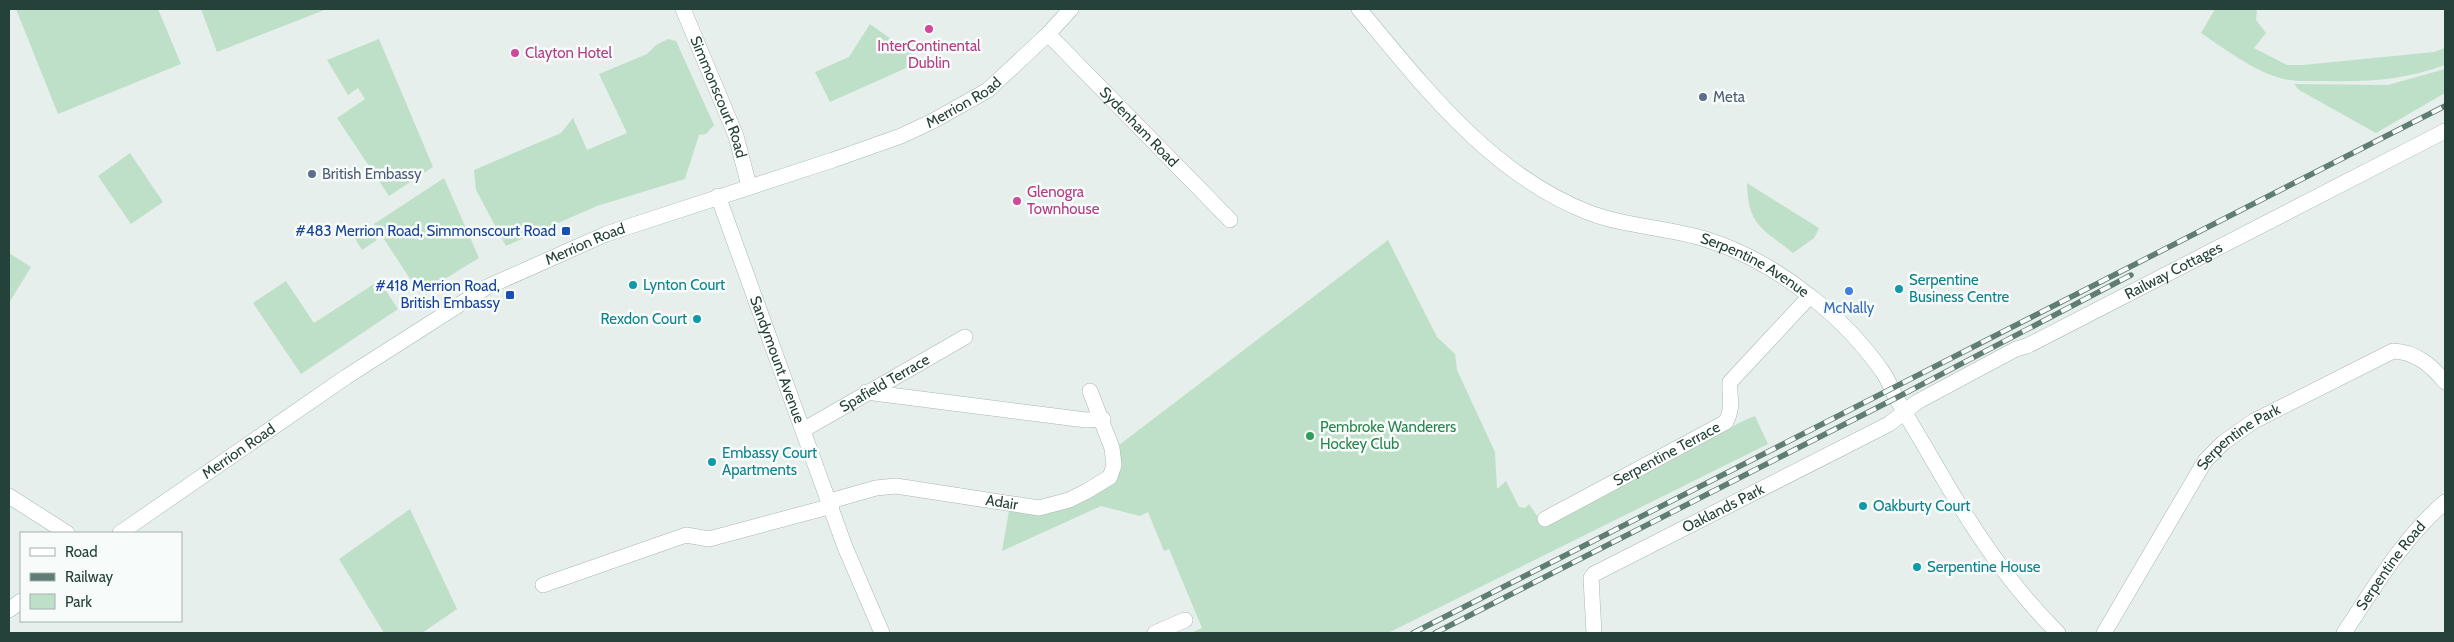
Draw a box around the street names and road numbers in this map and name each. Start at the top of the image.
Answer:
street label: Simmonscourt Road [686,33,750,160]
street label: Merrion Road [923,73,1005,132]
street label: Sydenham Road [1096,83,1182,171]
street label: Merrion Road [542,219,627,269]
street label: Serpentine Avenue [1698,229,1813,301]
street label: Railway Cottages [2122,238,2225,303]
street label: Sandymount Avenue [746,294,809,426]
street label: Spafield Terrace [836,350,933,416]
street label: Serpentine Park [2193,400,2283,473]
street label: Serpentine Terrace [1610,418,1723,490]
street label: Merrion Road [198,420,279,483]
street label: Oaklands Park [1679,480,1767,537]
street label: Adair [984,491,1020,514]
street label: Serpentine Road [2352,518,2429,614]

